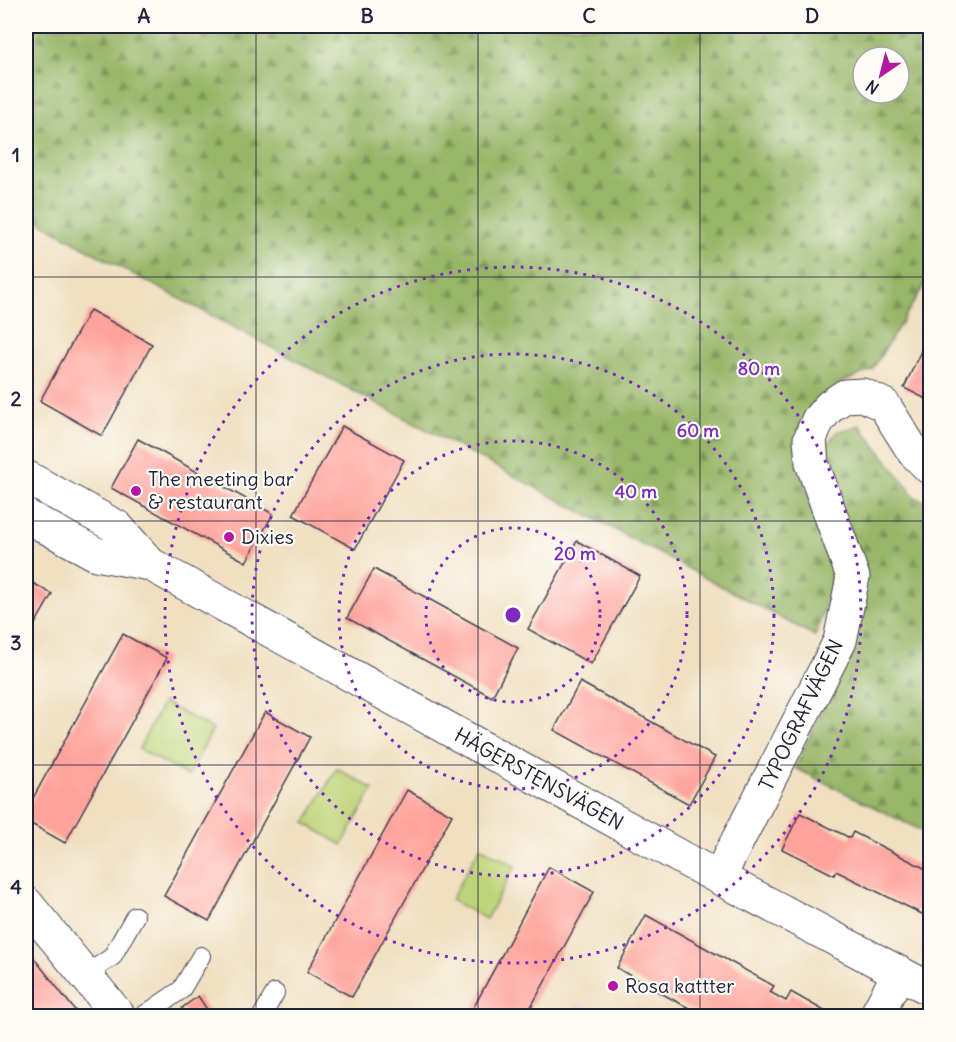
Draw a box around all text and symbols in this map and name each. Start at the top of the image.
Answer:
text: A [138,3,151,28]
text: B [360,3,374,28]
text: C [582,3,596,28]
text: D [805,3,819,28]
north arrow [851,45,911,105]
text: N [862,76,883,99]
text: 1 [12,142,20,167]
text: 80 m [738,357,780,380]
text: 2 [11,386,22,411]
text: 60 m [677,419,719,442]
place label: The meeting bar & restaurant [148,466,294,514]
text: 40 m [615,480,657,503]
marker: The meeting bar & restaurant [129,484,143,498]
place label: Dixies [241,524,294,549]
marker: Dixies [222,530,236,544]
text: 20 m [554,542,596,565]
centre of rings [503,605,523,625]
text: 3 [10,630,22,655]
street label: TYPOGRAFVÄGEN [753,635,848,794]
street label: HÄGERSTENSVÄGEN [450,722,628,835]
text: 4 [10,874,22,899]
place label: Rosa kattter [625,973,735,998]
marker: Rosa kattter [606,979,620,993]

